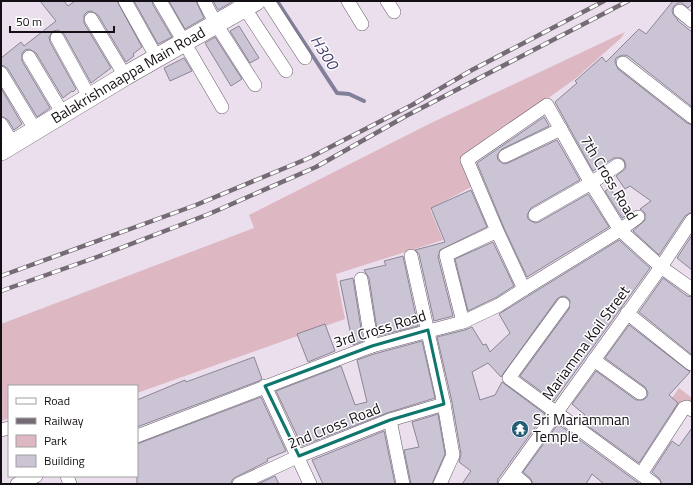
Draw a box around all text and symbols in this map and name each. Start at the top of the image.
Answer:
scale bar [10,8,114,34]
text: 50 m [16,12,42,31]
street label: Balakrishnaappa Main Road [46,20,209,129]
water label: H300 [305,30,346,75]
street label: 7th Cross Road [575,131,644,225]
street label: Mariamma Koil Street [536,280,636,405]
street label: 3rd Cross Road [331,304,429,353]
legend [8,385,138,477]
text: Road [44,391,70,410]
street label: 2nd Cross Road [284,396,384,455]
place label: Sri Mariamman Temple [533,408,630,448]
text: Railway [44,411,84,430]
temple icon: Sri Mariamman Temple [510,419,530,439]
text: Park [44,431,67,450]
text: Building [44,451,85,470]

